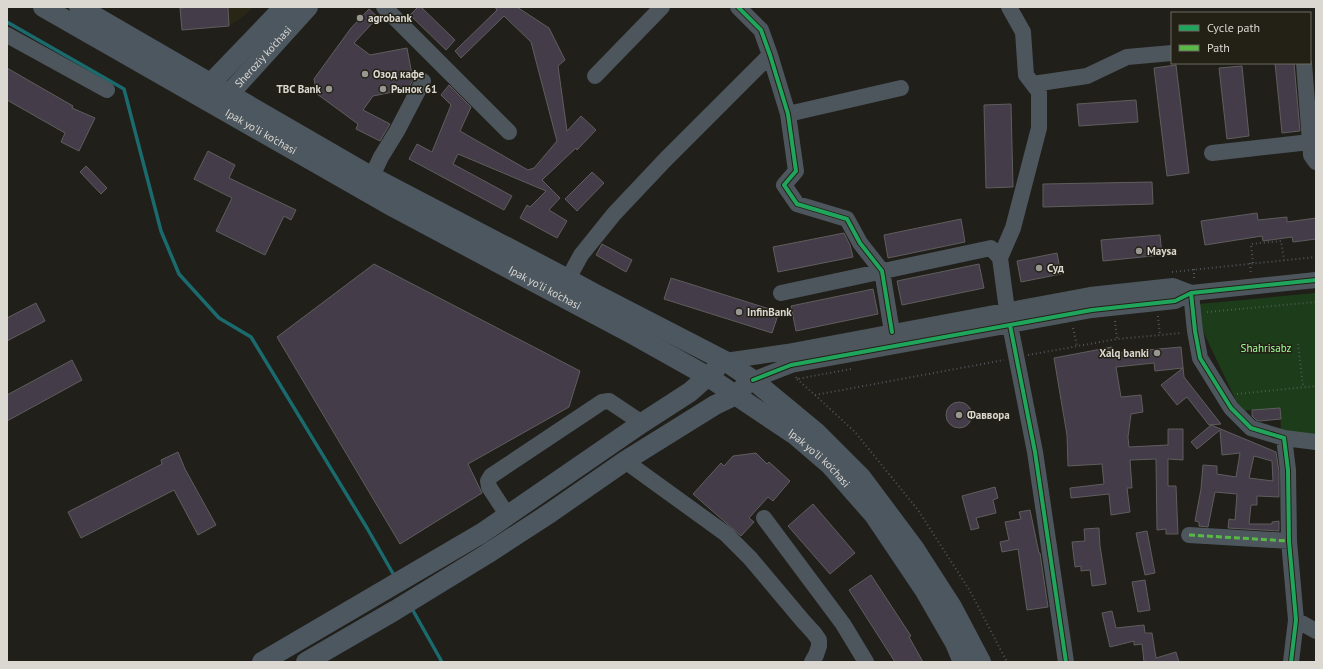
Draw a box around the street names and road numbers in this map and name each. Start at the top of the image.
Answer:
street label: Sheroziy ko'chasi [232,23,295,90]
street label: Ipak yo'li ko'chasi [223,106,299,157]
street label: Ipak yo'li ko'chasi [506,263,583,313]
street label: Ipak yo'li ko'chasi [786,425,853,490]

